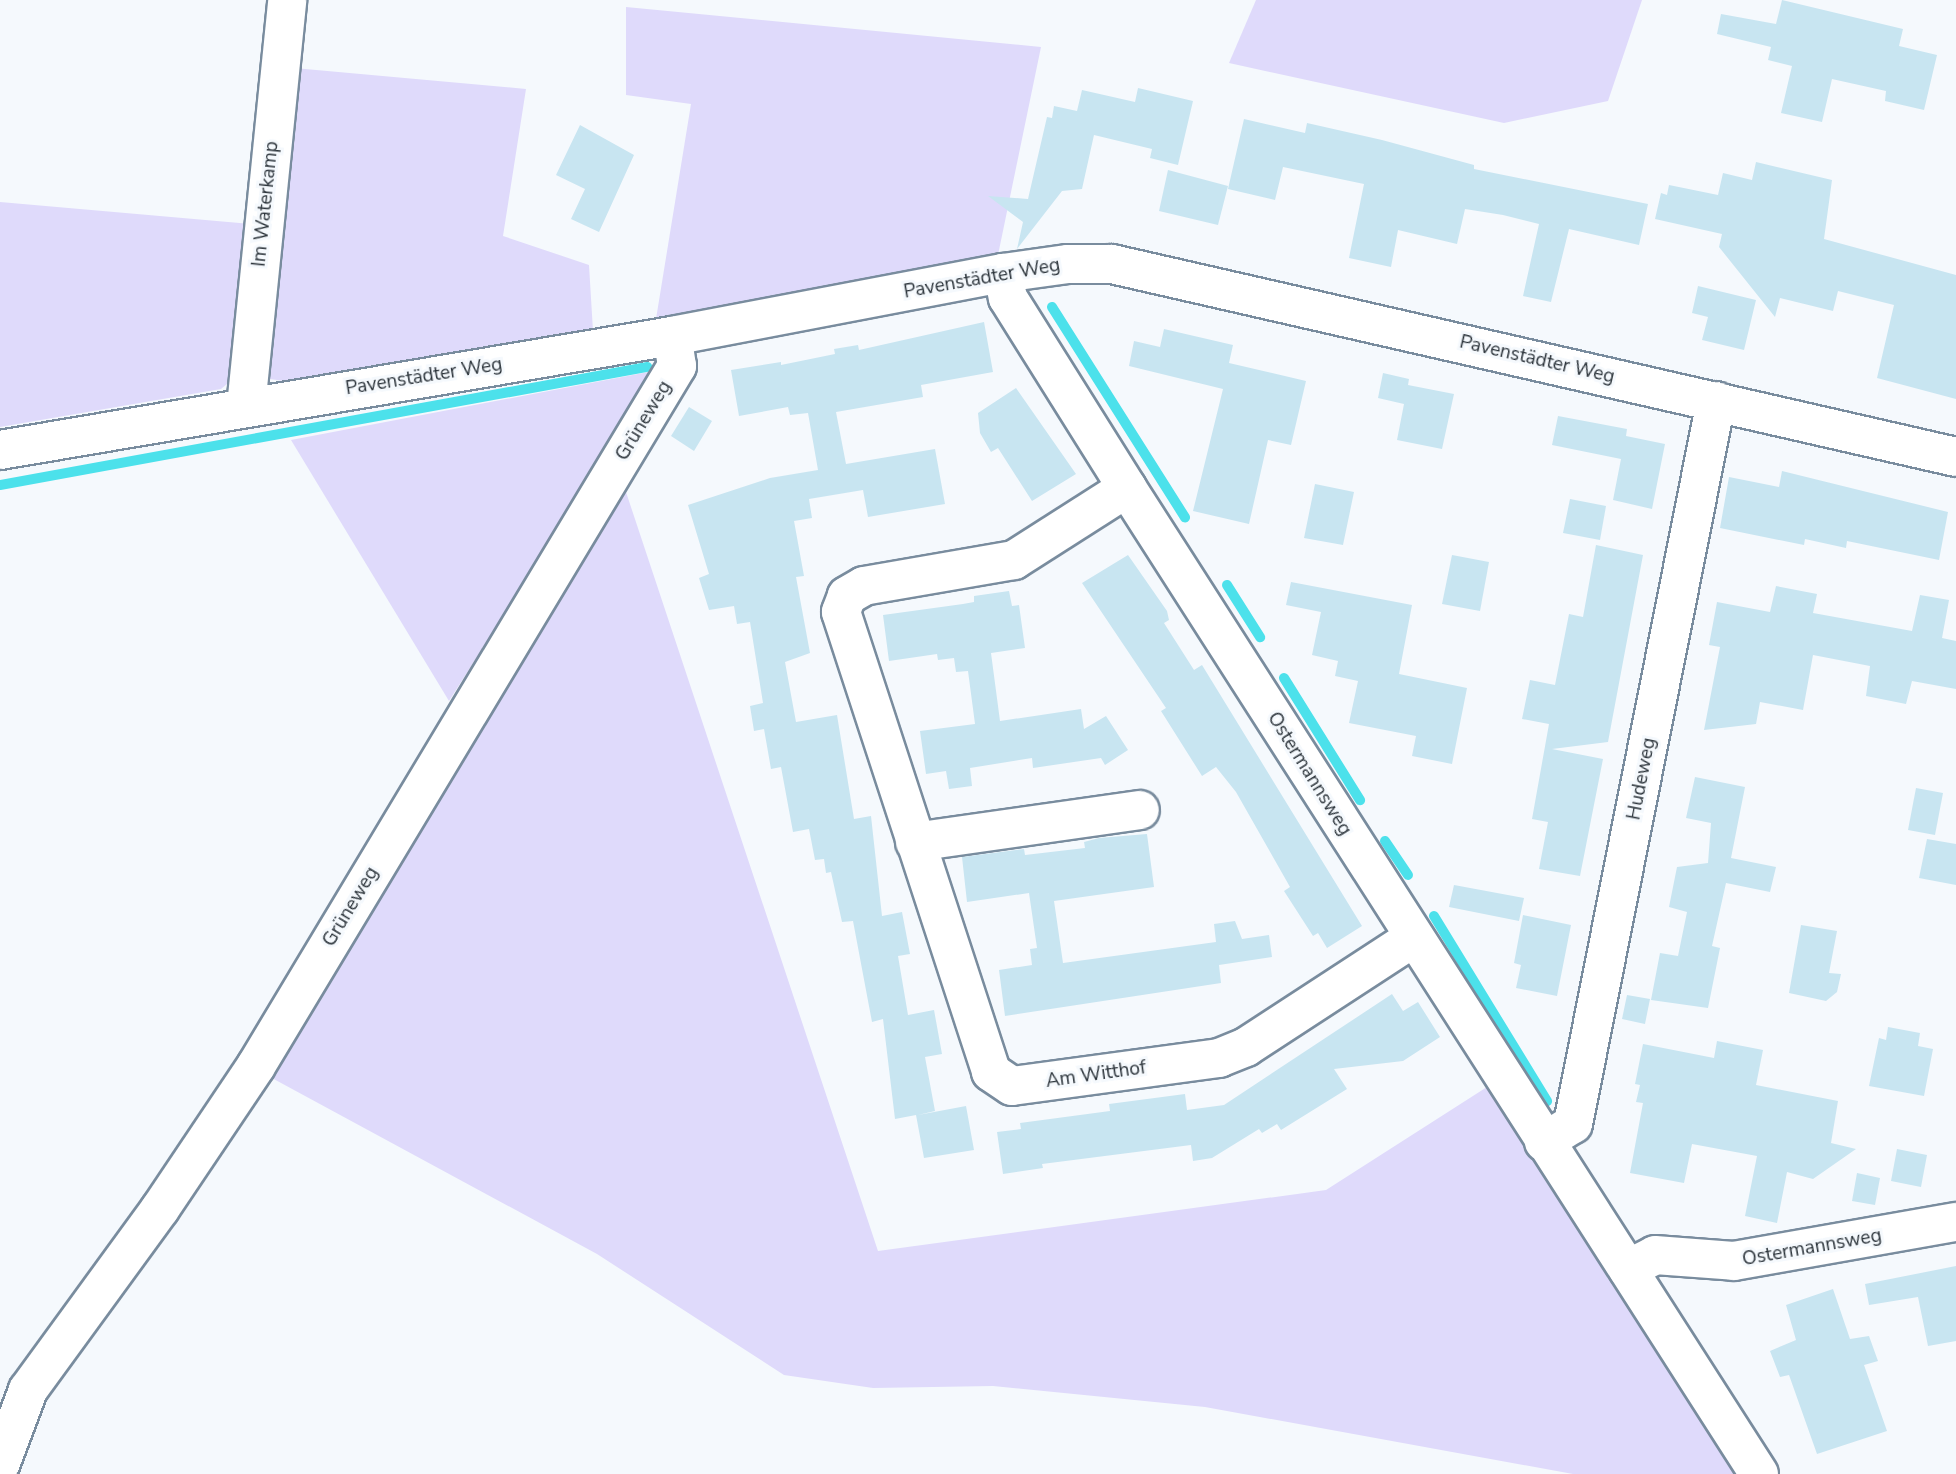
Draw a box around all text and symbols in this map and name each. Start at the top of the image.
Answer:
street label: Im Waterkamp [248,140,284,268]
street label: Pavenstädter Weg [902,254,1062,304]
street label: Pavenstädter Weg [1457,331,1617,389]
street label: Pavenstädter Weg [344,353,504,401]
street label: Grüneweg [611,377,677,465]
street label: Ostermannsweg [1262,708,1356,840]
street label: Hudeweg [1623,736,1661,822]
street label: Grüneweg [318,863,384,951]
street label: Am Witthof [1044,1057,1148,1093]
street label: Ostermannsweg [1741,1225,1883,1271]

